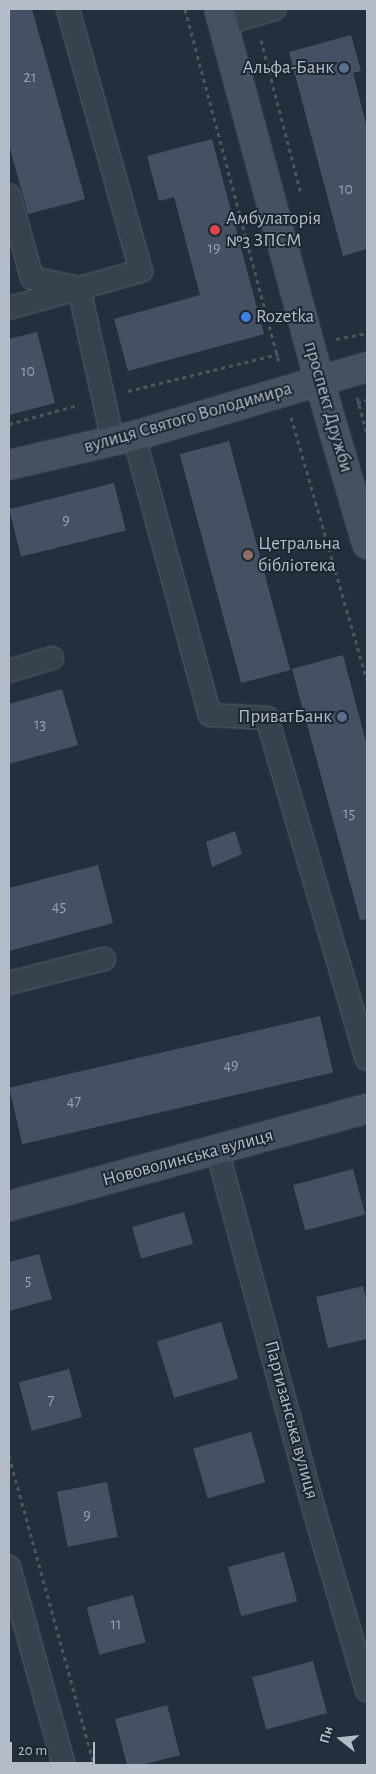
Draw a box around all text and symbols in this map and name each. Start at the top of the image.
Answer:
place label: Альфа-Банк [243,57,334,79]
marker: Альфа-Банк [338,62,350,74]
house number: 21 [24,67,36,87]
house number: 10 [339,179,353,199]
place label: Амбулаторія №3 ЗПСМ [226,208,321,252]
marker: Амбулаторія №3 ЗПСМ [208,223,222,237]
house number: 19 [207,238,221,258]
place label: Rozetka [256,306,314,328]
marker: Rozetka [240,311,252,323]
street label: проспект Дружби [298,339,358,475]
house number: 10 [21,361,35,381]
street label: вулиця Святого Володимира [81,377,295,459]
house number: 9 [62,510,70,530]
place label: Цетральна бібліотека [258,533,341,577]
marker: Цетральна бібліотека [242,549,254,561]
place label: ПриватБанк [238,706,332,728]
marker: ПриватБанк [336,711,348,723]
house number: 13 [34,714,46,734]
house number: 15 [343,803,355,823]
house number: 45 [52,896,66,916]
house number: 49 [223,1055,239,1075]
house number: 47 [67,1091,81,1111]
street label: Нововолинська вулиця [100,1124,276,1192]
house number: 5 [25,1270,31,1290]
street label: Партизанська вулиця [259,1338,323,1502]
house number: 7 [48,1390,54,1410]
house number: 9 [83,1505,91,1525]
house number: 11 [110,1614,122,1634]
north arrow [316,1714,366,1764]
text: Пн [317,1725,336,1745]
scale bar [12,1732,98,1764]
text: 20 m [18,1743,47,1758]

